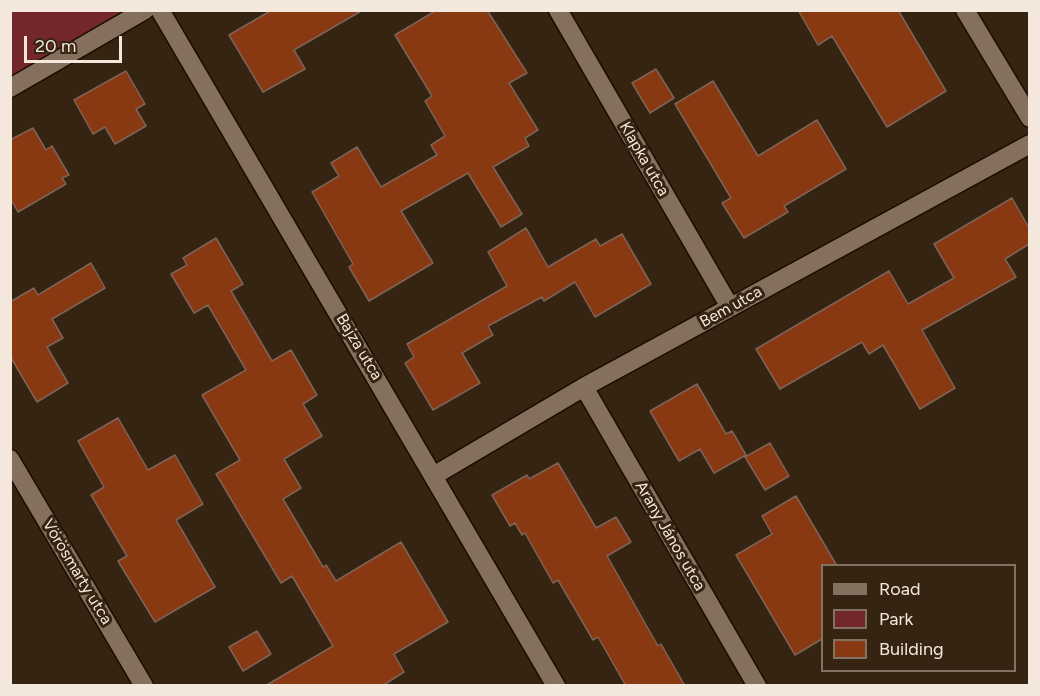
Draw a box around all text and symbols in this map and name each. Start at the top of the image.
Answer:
scale bar [27,24,124,62]
text: 20 m [35,35,76,57]
street label: Klapka utca [615,119,673,199]
street label: Bem utca [697,282,765,332]
street label: Bajza utca [332,310,386,384]
street label: Arany János utca [631,478,709,594]
street label: Vörösmarty utca [38,516,116,628]
legend [821,564,1016,672]
text: Road [879,578,920,600]
text: Park [879,608,913,630]
text: Building [879,638,944,660]

